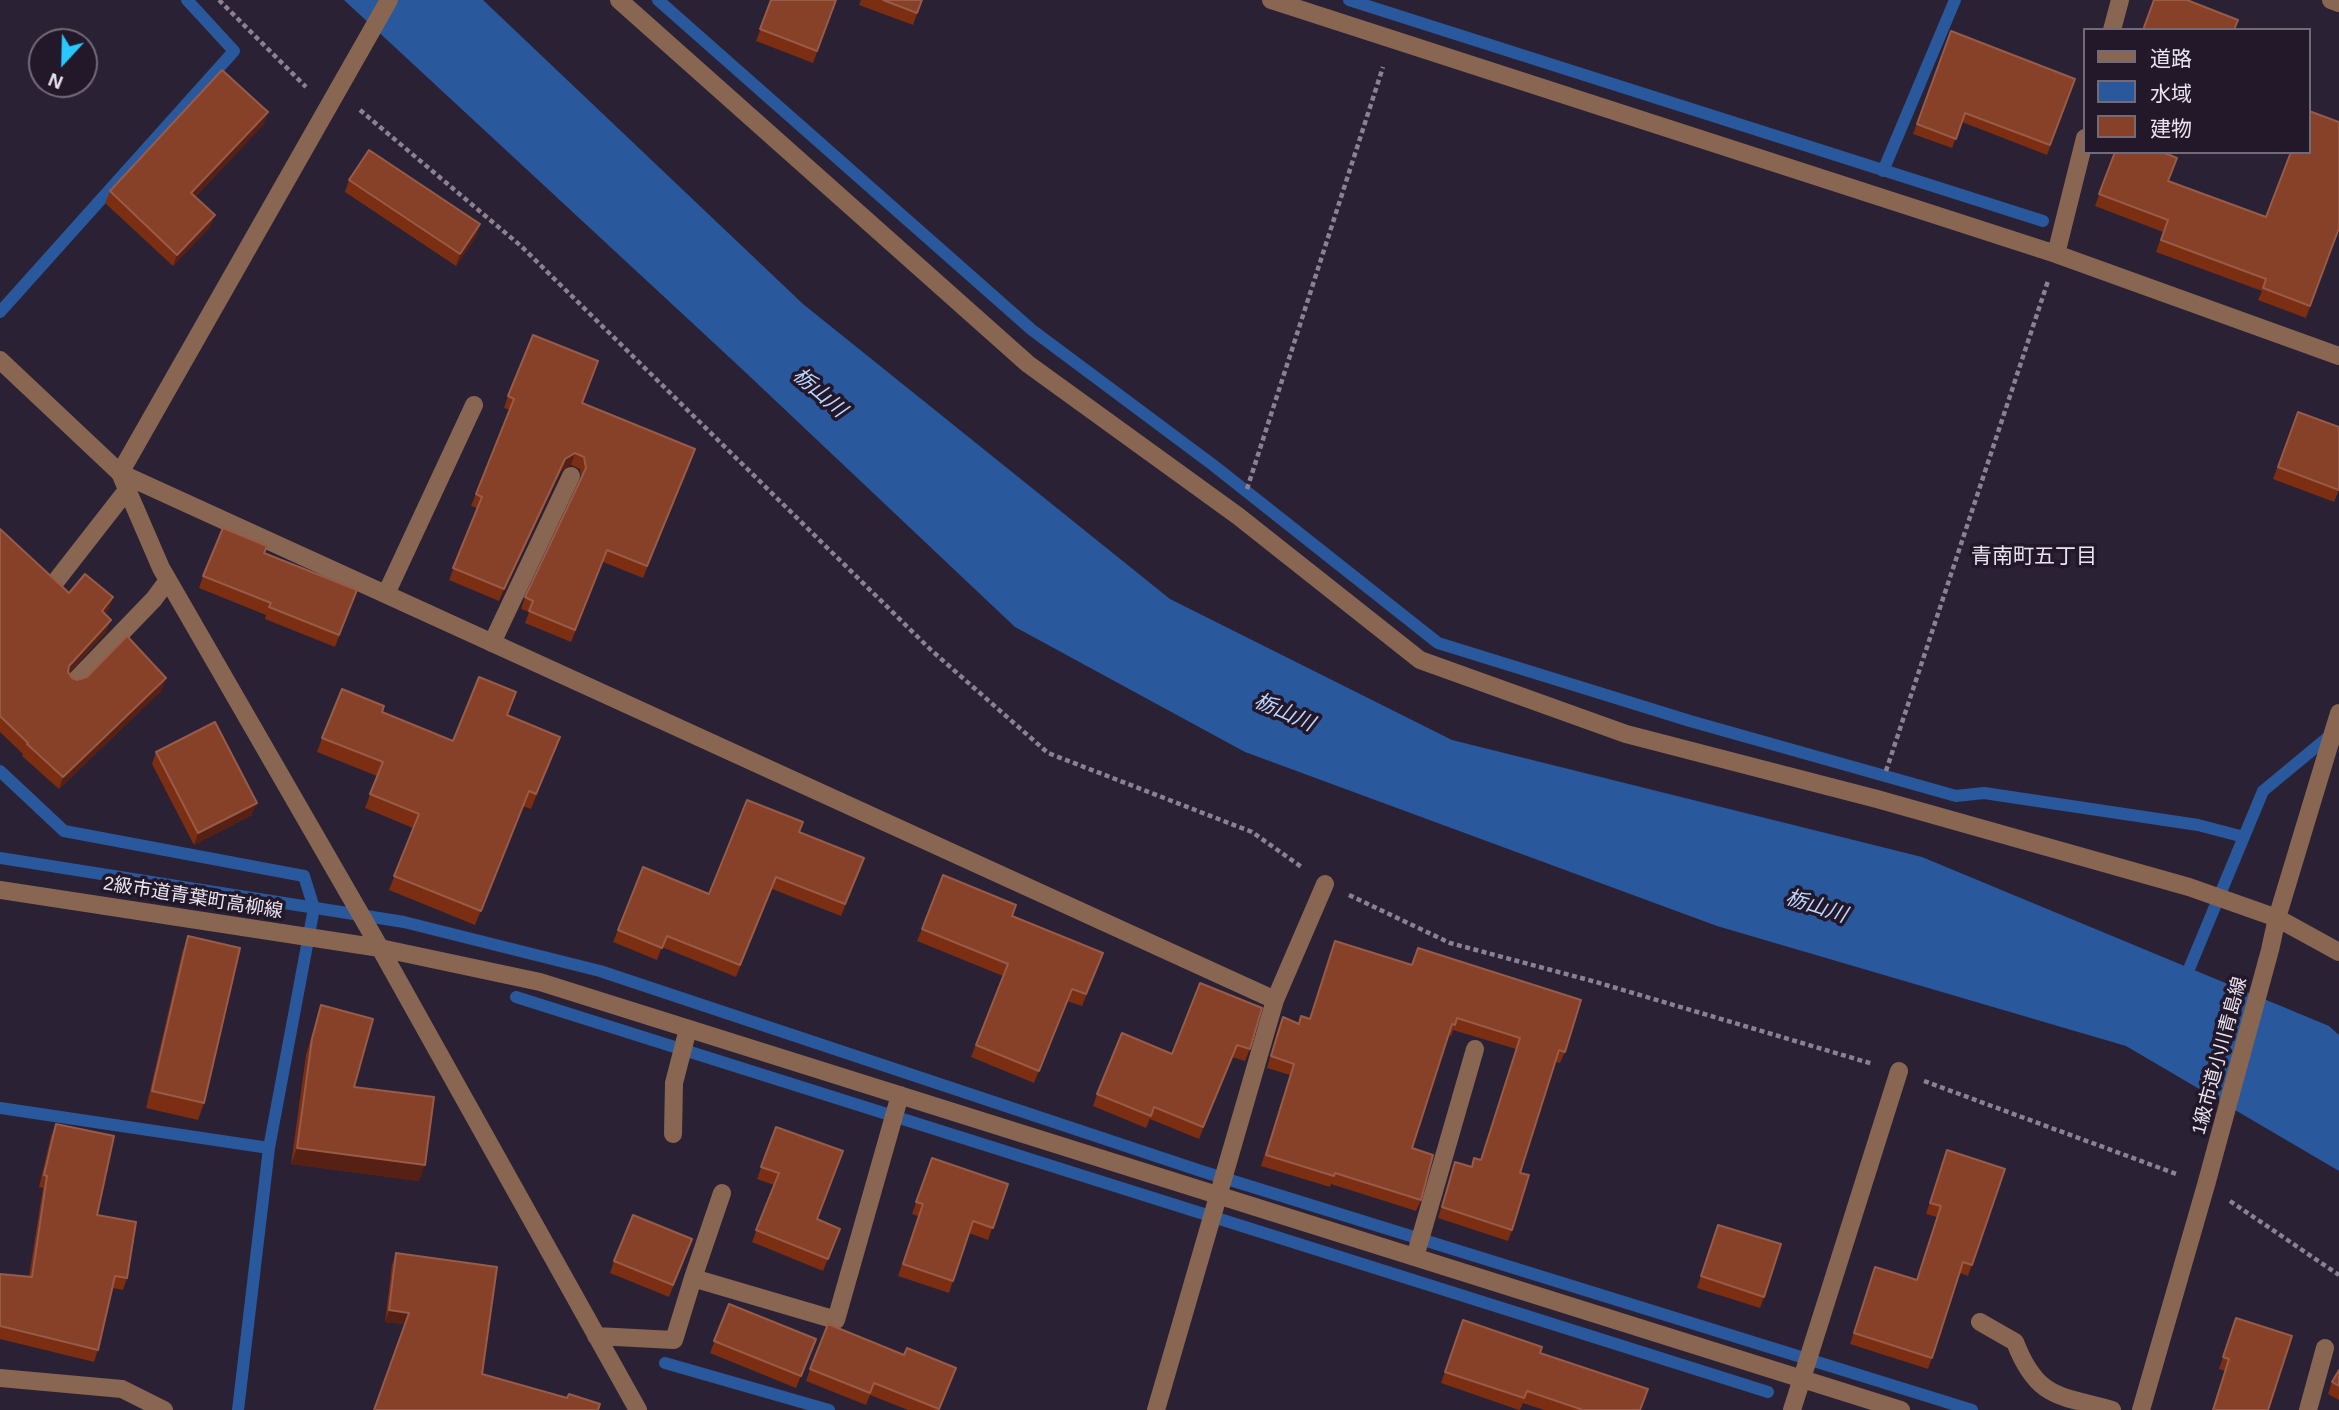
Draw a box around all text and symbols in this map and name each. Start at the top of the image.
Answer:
north arrow [28,28,98,98]
legend [2084,28,2311,154]
text: 道路 [2150,47,2192,70]
text: N [45,69,66,93]
text: 水域 [2150,82,2192,105]
text: 建物 [2150,117,2192,140]
water label: 栃山川 [787,363,851,423]
district label: 青南町五丁目 [1971,544,2097,570]
water label: 栃山川 [1250,689,1318,737]
street label: 2級市道青葉町高柳線 [102,873,284,923]
water label: 栃山川 [1782,885,1850,929]
street label: 1級市道小川青島線 [2188,975,2252,1137]

